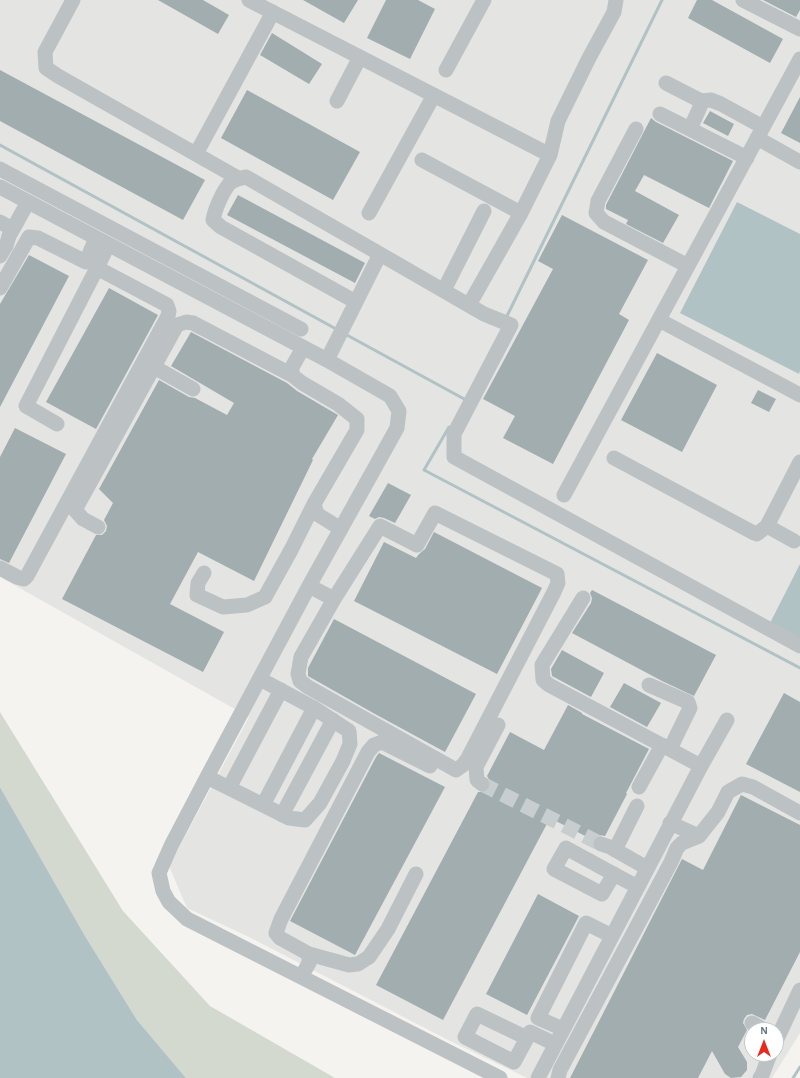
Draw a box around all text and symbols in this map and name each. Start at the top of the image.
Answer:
north arrow [744,1022,784,1062]
text: N [760,1025,768,1036]

